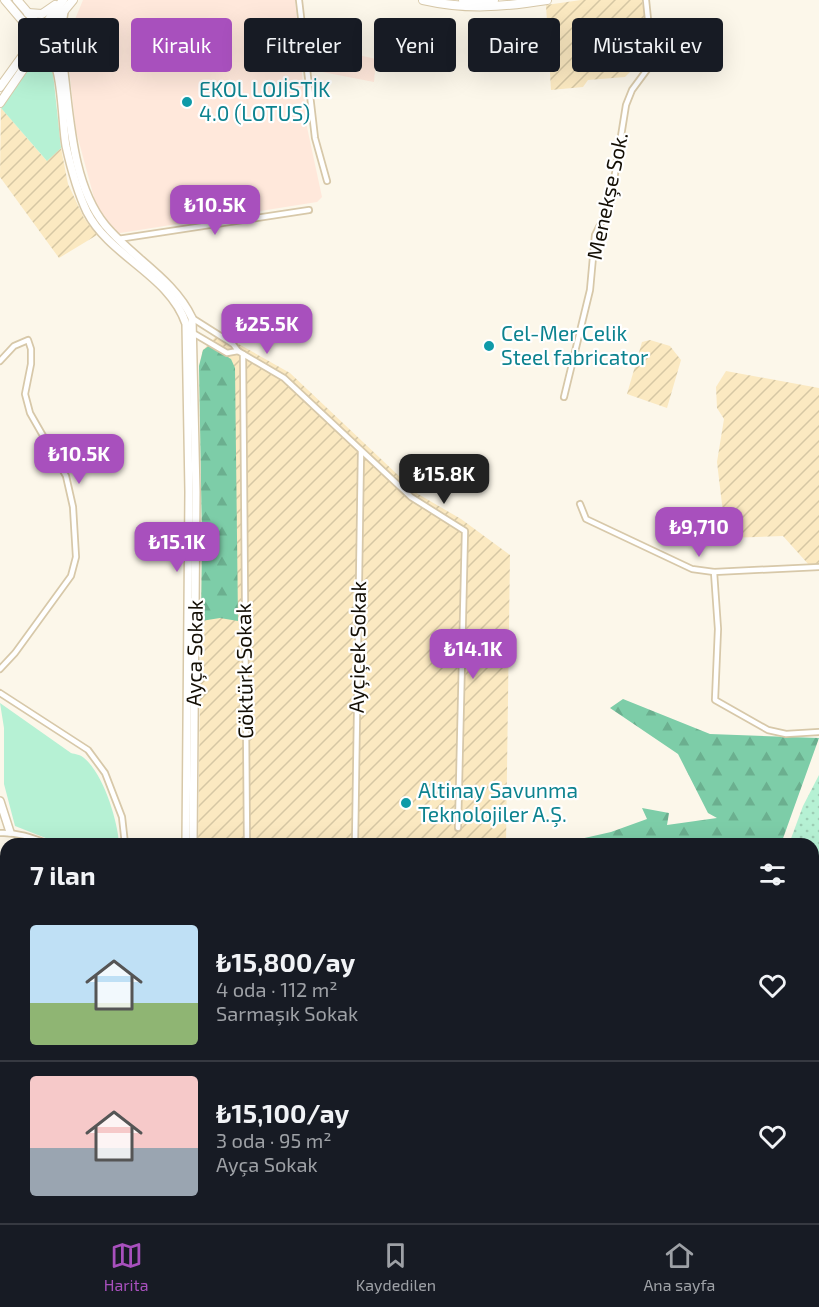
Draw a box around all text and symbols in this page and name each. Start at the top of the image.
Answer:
chip: Satılık [18,18,119,72]
chip: Kiralık [131,18,232,72]
chip: Filtreler [244,18,362,72]
chip: Yeni [374,18,456,72]
chip: Daire [468,18,560,72]
chip: Müstakil ev [572,18,723,72]
place label: EKOL LOJİSTİK 4.0 (LOTUS) [199,76,331,125]
marker: EKOL LOJİSTİK 4.0 (LOTUS) [180,95,194,109]
street label: Menekşe Sok. [581,130,634,262]
pin: ₺10.5K [166,185,264,236]
text: ₺10.5K [184,192,246,216]
pin: ₺25.5K [218,304,316,355]
text: ₺25.5K [235,311,299,335]
place label: Cel-Mer Celik Steel fabricator [501,320,649,369]
marker: Cel-Mer Celik Steel fabricator [482,339,496,353]
pin: ₺10.5K [30,434,128,485]
text: ₺10.5K [48,441,110,465]
pin: ₺15.8K [395,454,493,505]
text: ₺15.8K [413,461,475,485]
pin: ₺9,710 [650,507,748,558]
text: ₺9,710 [669,514,729,538]
pin: ₺15.1K [128,522,226,573]
text: ₺15.1K [149,529,205,553]
street label: Ayçiçek Sokak [343,580,372,713]
street label: Ayça Sokak [180,599,209,707]
street label: Göktürk Sokak [230,603,257,739]
pin: ₺14.1K [424,629,522,680]
text: ₺14.1K [444,636,502,660]
place label: Altinay Savunma Teknolojiler A.Ş. [418,777,578,828]
marker: Altinay Savunma Teknolojiler A.Ş. [399,796,413,810]
icon: filters [756,858,789,891]
text: 7 ilan [30,859,96,890]
text: ₺15,800/ay [216,946,355,977]
icon: home [78,949,150,1021]
icon: heart [756,969,789,1002]
text: 4 oda · 112 m² [216,977,338,1001]
text: Sarmaşık Sokak [216,1001,358,1025]
text: ₺15,100/ay [216,1097,349,1128]
icon: home [78,1100,150,1172]
icon: heart [756,1120,789,1153]
text: 3 oda · 95 m² [216,1128,331,1152]
text: Ayça Sokak [216,1152,318,1176]
tab: Harita [104,1239,148,1294]
tab: Kaydedilen [356,1239,436,1294]
tab: Ana sayfa [643,1239,715,1294]

